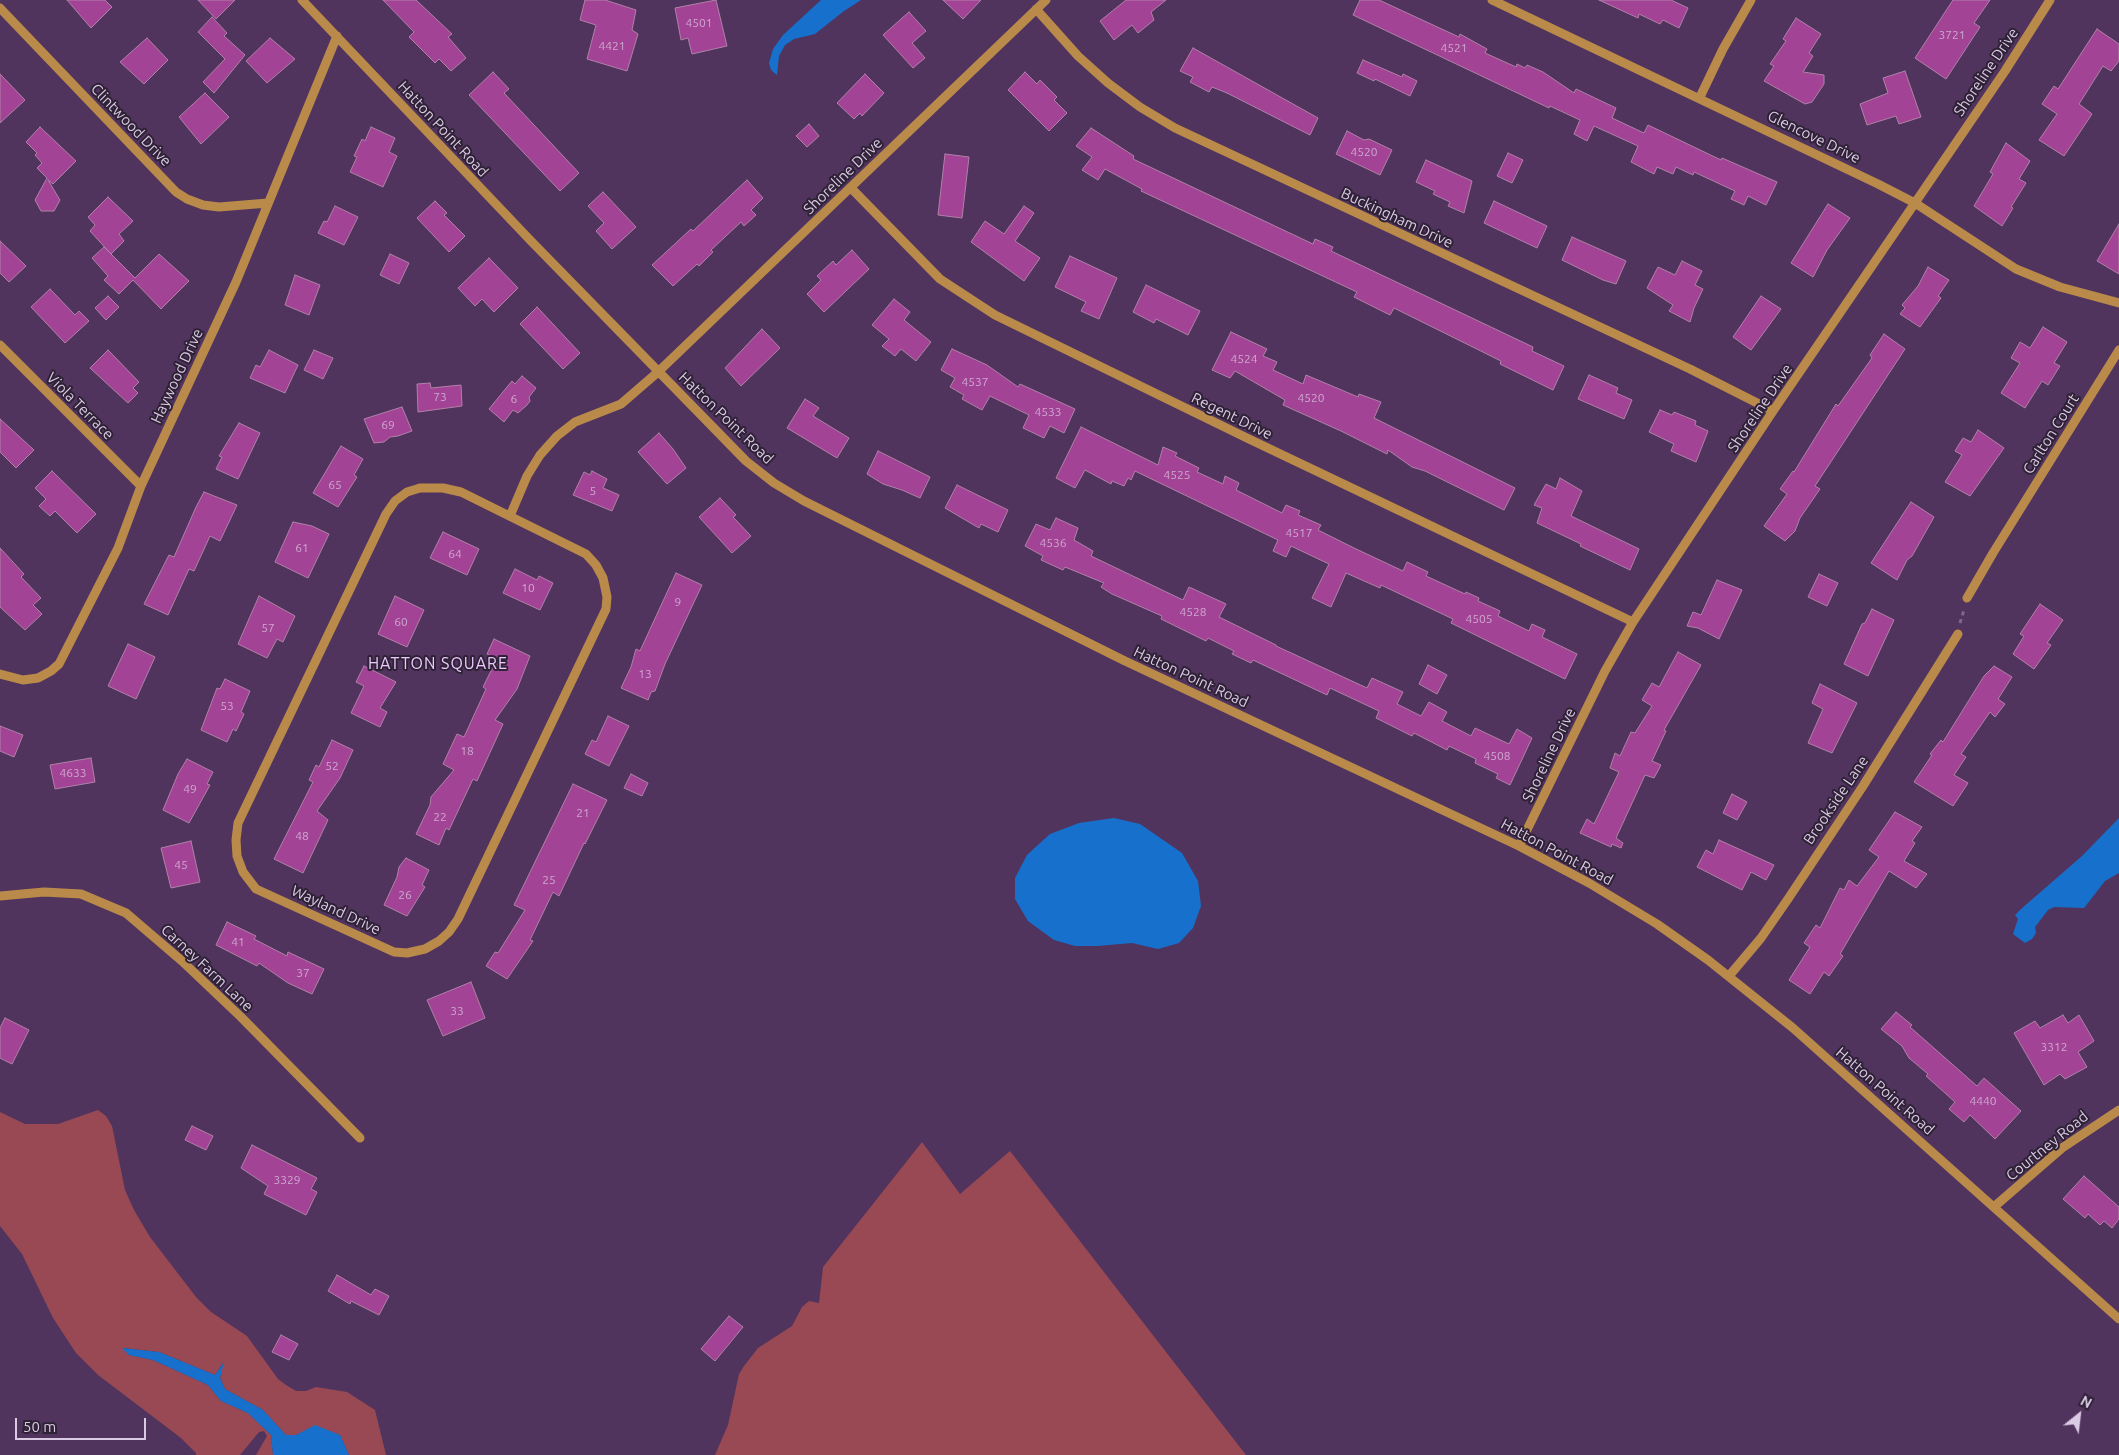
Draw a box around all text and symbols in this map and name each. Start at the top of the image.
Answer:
house number: 4501 [685,16,713,30]
street label: Shoreline Drive [1950,24,2022,120]
house number: 3721 [1938,28,1966,42]
house number: 4421 [598,39,626,53]
house number: 4521 [1440,41,1468,55]
street label: Hatton Point Road [394,77,492,181]
street label: Clintwood Drive [87,80,175,170]
street label: Glencove Drive [1765,107,1863,167]
street label: Shoreline Drive [800,134,886,218]
house number: 4520 [1350,145,1378,159]
street label: Buckingham Drive [1338,184,1456,252]
street label: Haywood Drive [147,326,207,426]
house number: 4524 [1230,352,1258,366]
street label: Shoreline Drive [1724,360,1796,456]
street label: Hatton Point Road [675,368,777,468]
street label: Viola Terrace [43,369,117,443]
house number: 4537 [961,375,989,389]
street label: Regent Drive [1189,389,1275,443]
house number: 73 [433,390,447,404]
house number: 4520 [1297,391,1325,405]
street label: Carlton Court [2019,391,2083,477]
house number: 6 [511,392,517,406]
house number: 4533 [1034,405,1062,419]
house number: 69 [381,418,395,432]
house number: 4525 [1163,468,1191,482]
house number: 65 [328,478,342,492]
house number: 5 [590,484,596,498]
house number: 4517 [1285,526,1313,540]
house number: 4536 [1039,536,1067,550]
house number: 61 [295,541,309,555]
house number: 64 [448,547,462,561]
house number: 10 [521,581,535,595]
house number: 9 [675,595,681,609]
house number: 4528 [1179,605,1207,619]
house number: 4505 [1465,612,1493,626]
house number: 60 [394,615,408,629]
house number: 57 [261,621,275,635]
street label: Hatton Point Road [1131,643,1251,711]
district label: HATTON SQUARE [366,654,510,674]
house number: 13 [638,667,652,681]
house number: 53 [220,699,234,713]
street label: Shoreline Drive [1518,705,1580,805]
house number: 18 [460,744,474,758]
house number: 4508 [1483,749,1511,763]
street label: Brookside Lane [1800,752,1872,848]
house number: 52 [325,759,339,773]
house number: 4633 [59,766,87,780]
house number: 49 [183,782,197,796]
house number: 21 [576,806,590,820]
house number: 22 [433,810,447,824]
street label: Hatton Point Road [1498,815,1616,889]
house number: 48 [295,829,309,843]
house number: 45 [174,858,188,872]
house number: 25 [542,873,556,887]
street label: Wayland Drive [289,881,383,939]
house number: 26 [398,888,412,902]
street label: Carney Farm Lane [157,921,257,1015]
house number: 41 [231,935,245,949]
house number: 37 [296,966,310,980]
house number: 33 [450,1004,464,1018]
house number: 3312 [2040,1040,2068,1054]
street label: Hatton Point Road [1832,1043,1938,1139]
house number: 4440 [1969,1094,1997,1108]
street label: Courtney Road [2002,1107,2092,1185]
house number: 3329 [273,1173,301,1187]
north arrow [2054,1390,2104,1440]
text: N [2078,1392,2095,1411]
scale bar [18,1408,149,1440]
text: 50 m [23,1418,56,1435]

